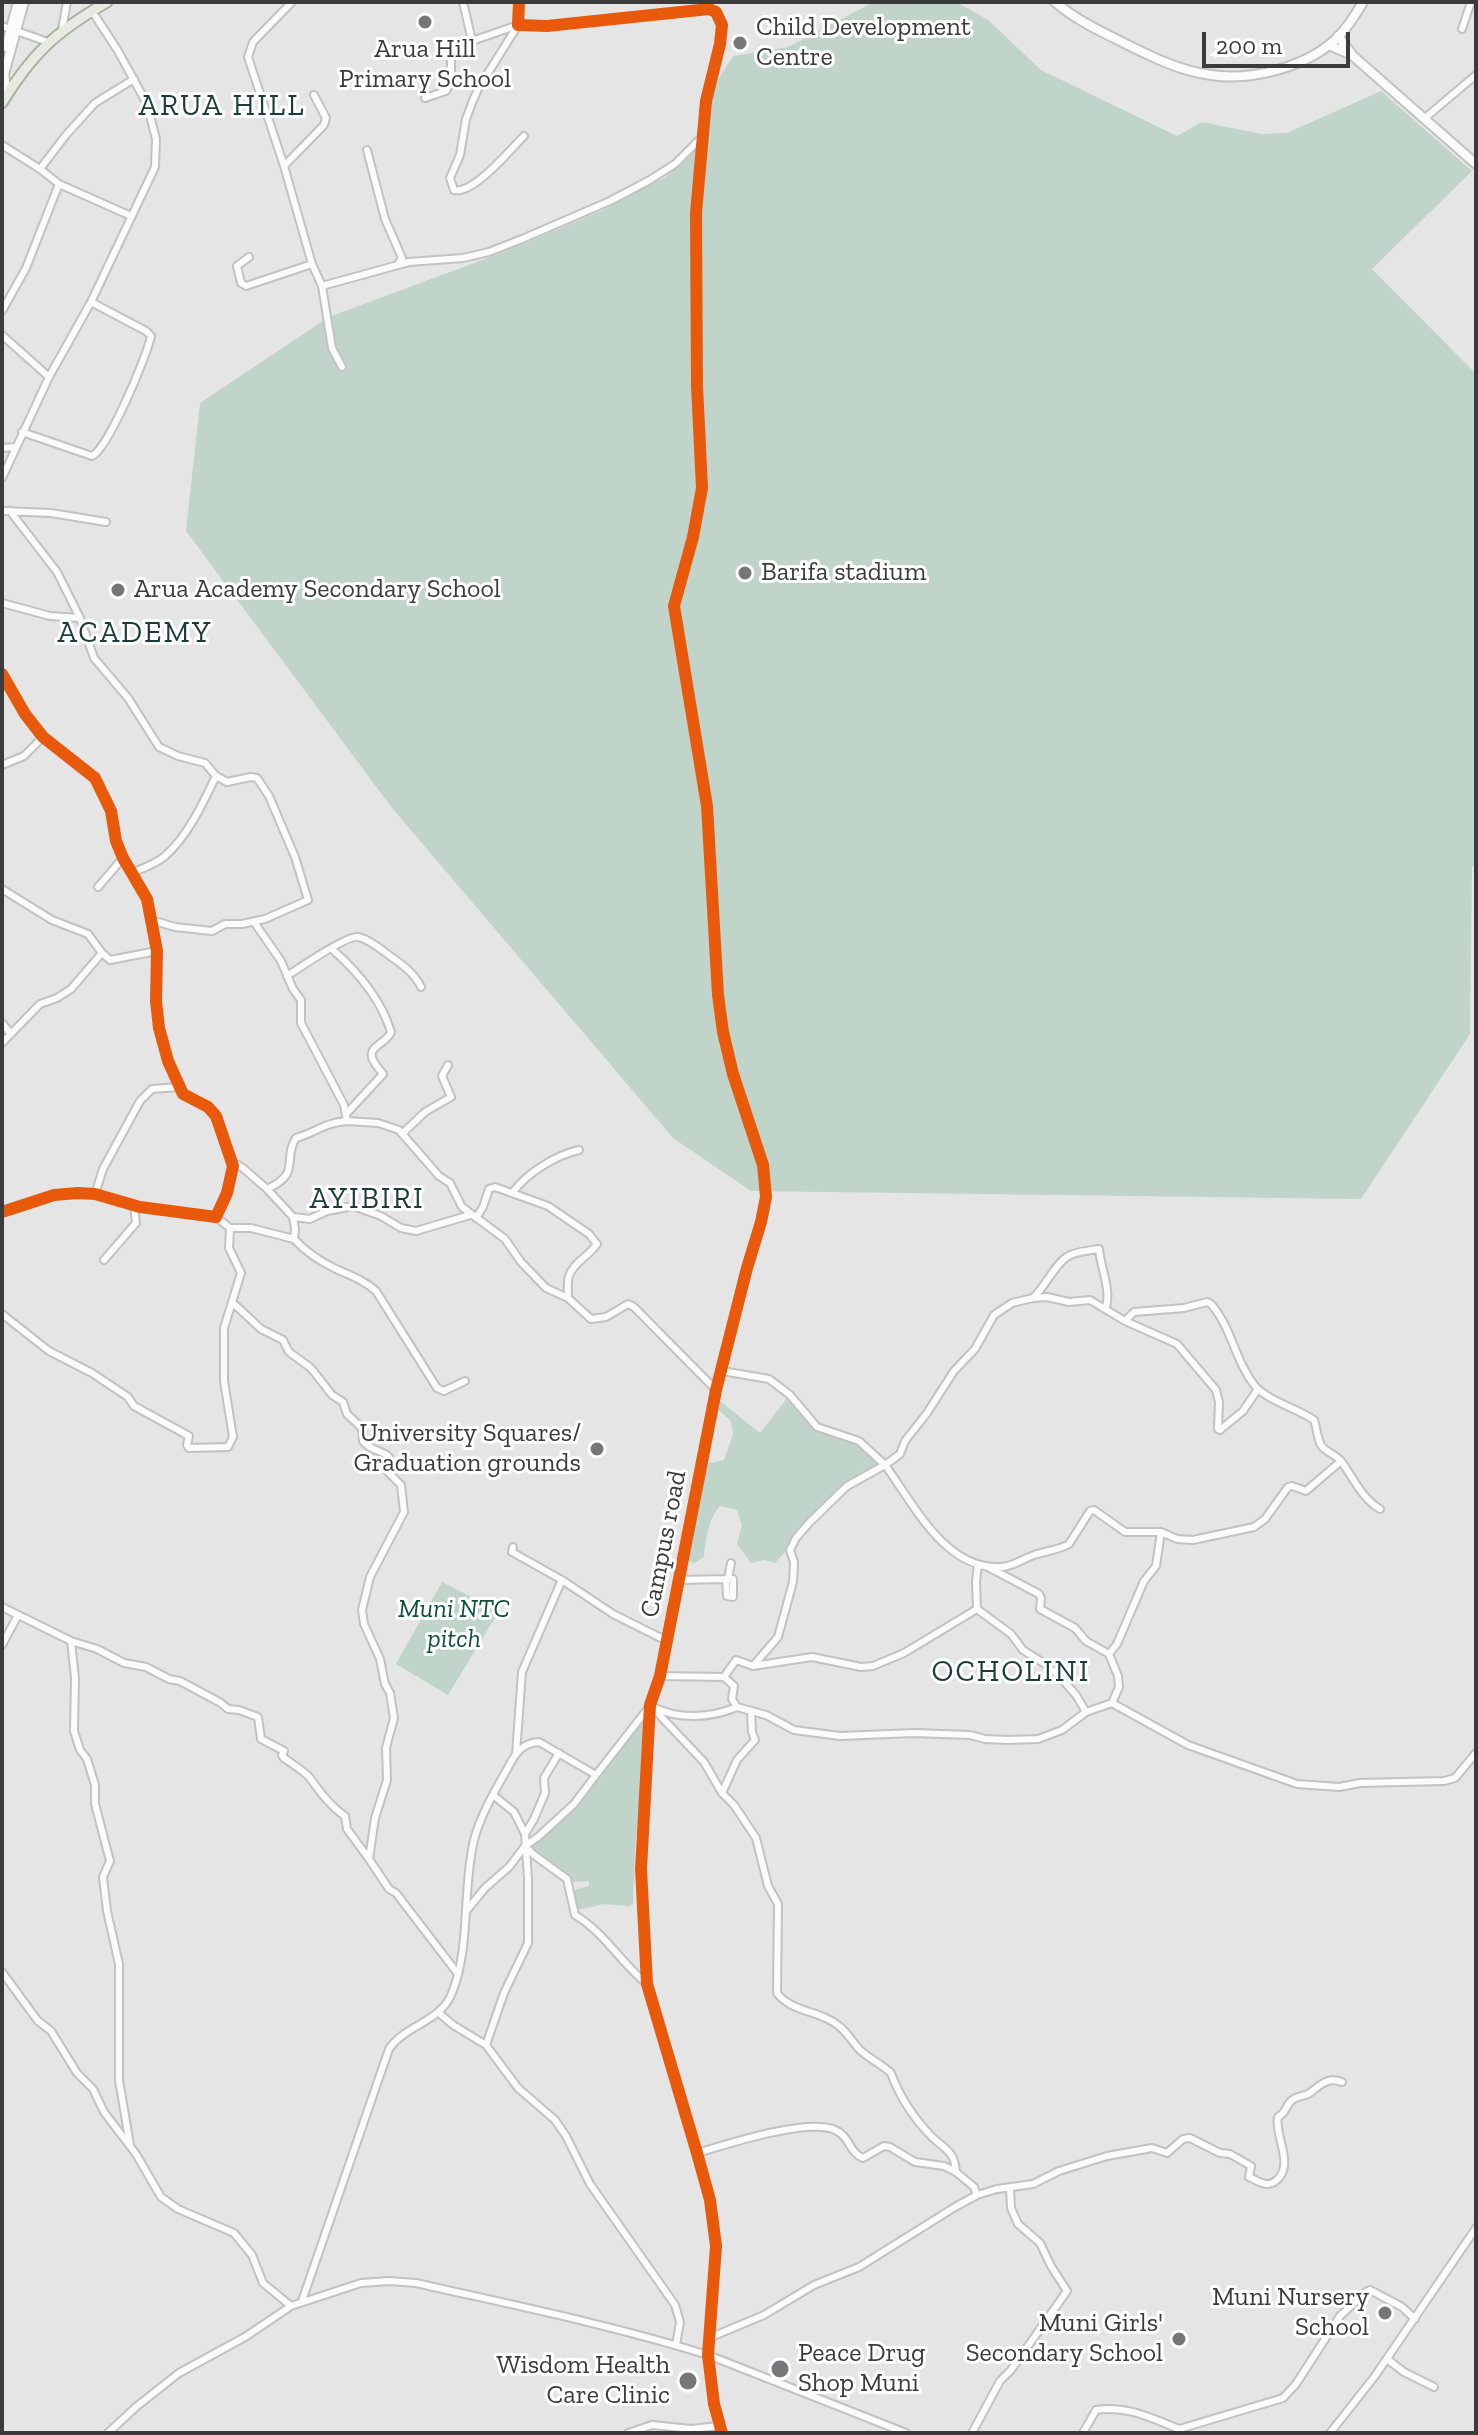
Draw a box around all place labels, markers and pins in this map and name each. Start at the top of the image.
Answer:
place label: Child Development Centre [756,12,971,74]
marker: Arua Hill Primary School [416,13,434,31]
place label: Arua Hill Primary School [339,34,511,96]
marker: Child Development Centre [731,34,749,52]
place label: Barifa stadium [761,557,926,589]
marker: Barifa stadium [736,564,754,582]
place label: Arua Academy Secondary School [134,574,501,606]
marker: Arua Academy Secondary School [109,581,127,599]
place label: University Squares/ Graduation grounds [353,1418,581,1480]
marker: University Squares/ Graduation grounds [588,1440,606,1458]
place label: Muni Nursery School [1212,2282,1369,2344]
marker: Muni Nursery School [1376,2304,1394,2322]
place label: Muni Girls' Secondary School [966,2308,1163,2370]
marker: Muni Girls' Secondary School [1170,2330,1188,2348]
place label: Peace Drug Shop Muni [798,2338,925,2400]
place label: Wisdom Health Care Clinic [497,2350,670,2412]
marker: Peace Drug Shop Muni [769,2358,791,2380]
marker: Wisdom Health Care Clinic [677,2370,699,2392]

